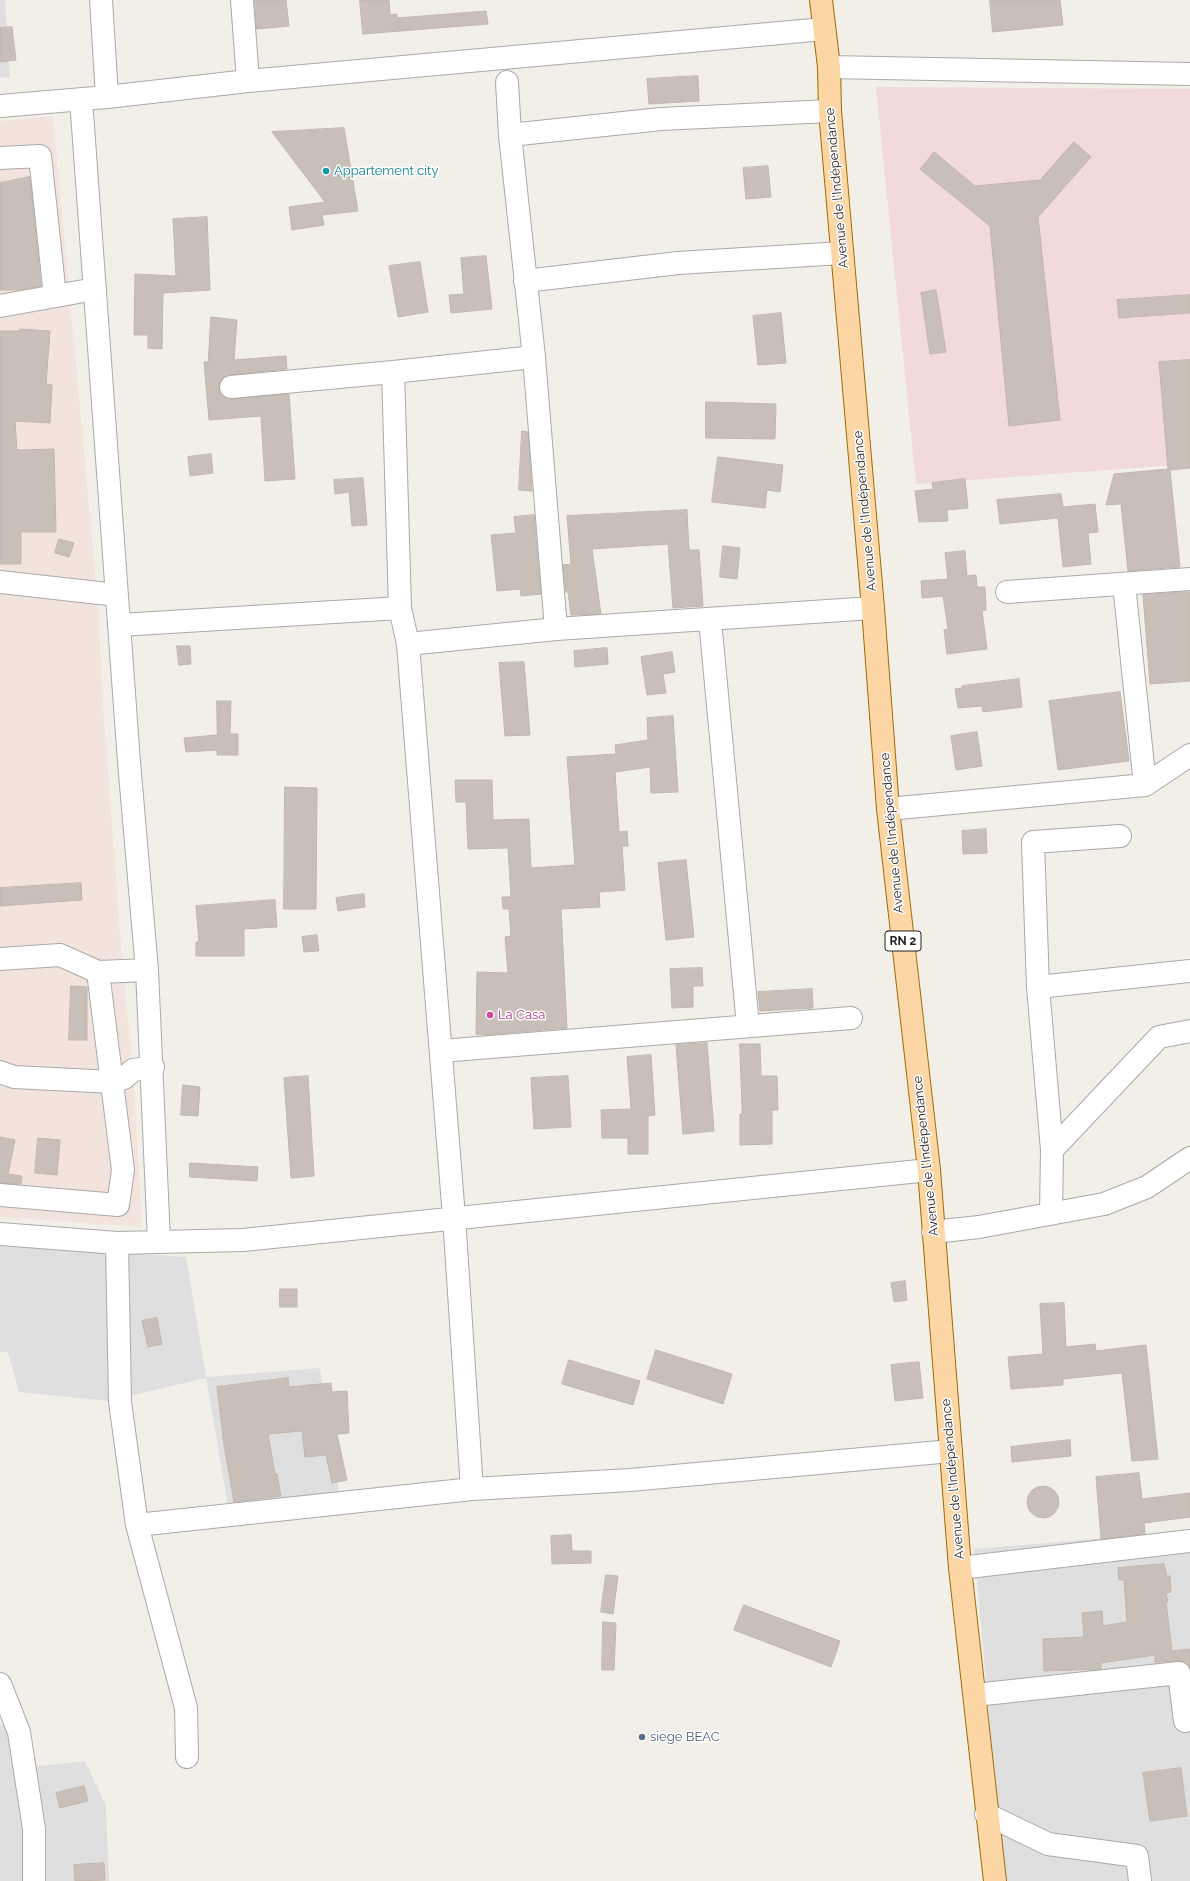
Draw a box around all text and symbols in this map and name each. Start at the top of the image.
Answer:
street label: Avenue de l'Indépendance [822,107,852,269]
place label: Appartement city [334,163,438,179]
marker: Appartement city [321,166,331,176]
street label: Avenue de l'Indépendance [850,430,880,592]
street label: Avenue de l'Indépendance [877,752,907,914]
road number: RN 2 [885,931,921,951]
place label: La Casa [498,1007,545,1023]
marker: La Casa [485,1010,495,1020]
street label: Avenue de l'Indépendance [910,1075,942,1237]
street label: Avenue de l'Indépendance [938,1398,968,1560]
place label: siege BEAC [650,1729,720,1745]
marker: siege BEAC [637,1732,647,1742]

